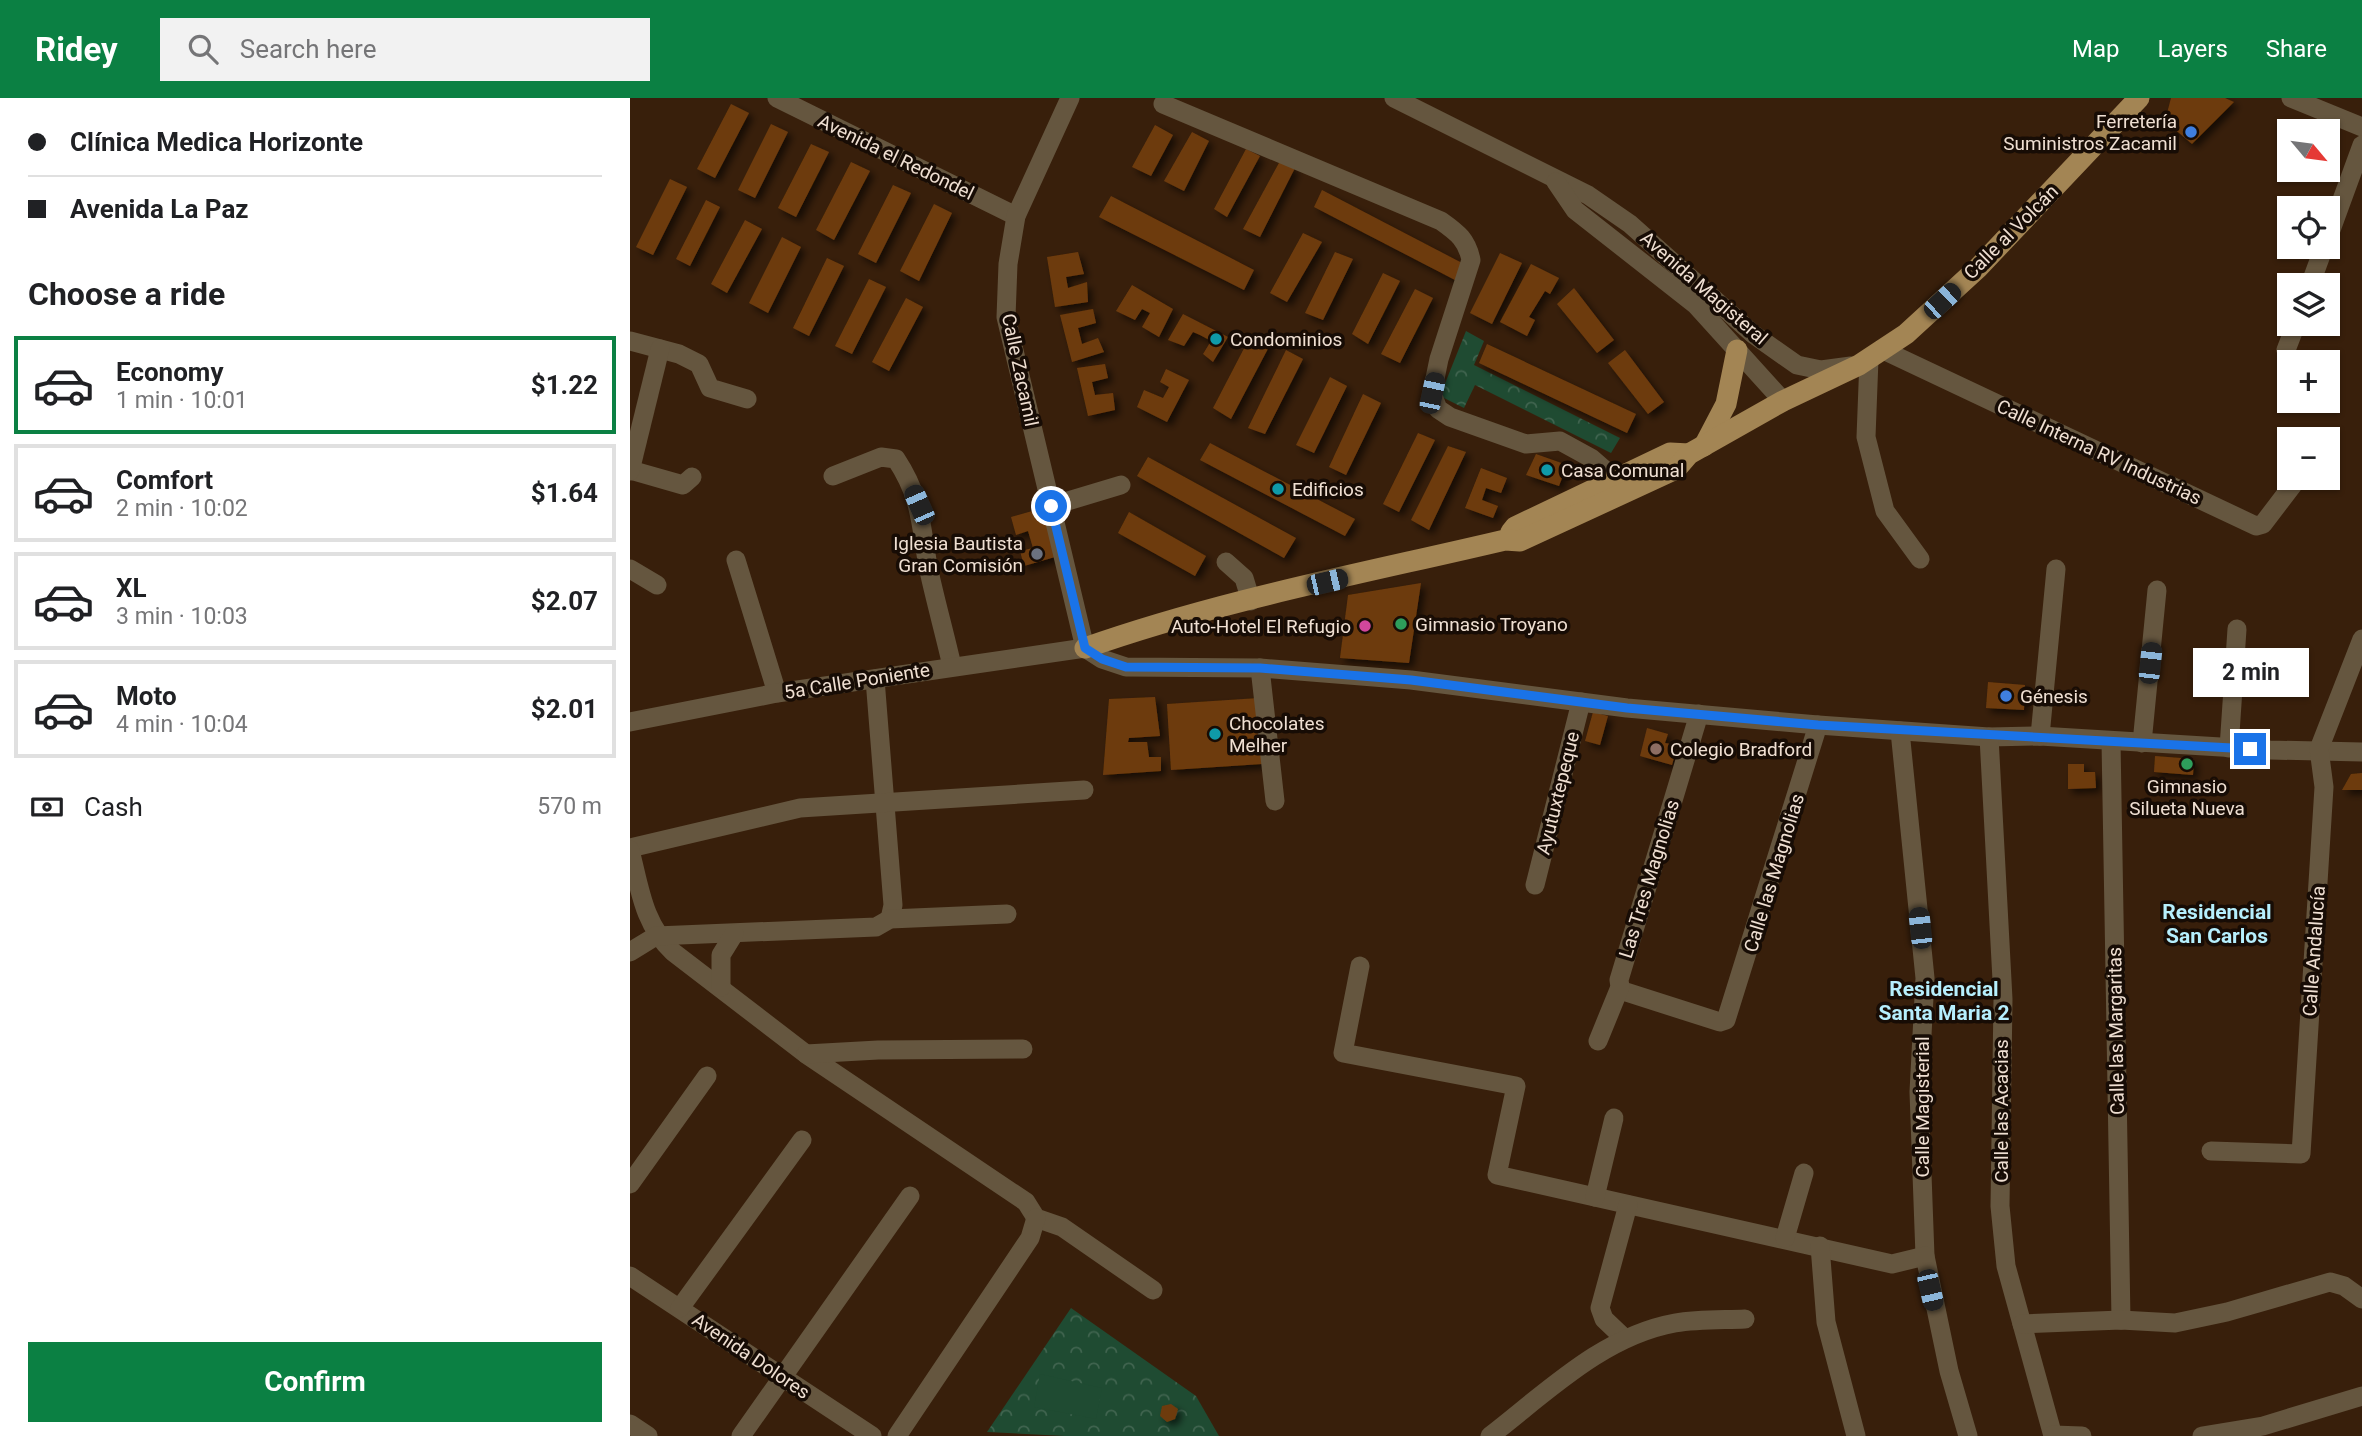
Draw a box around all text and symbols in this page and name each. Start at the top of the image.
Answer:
search box [160,18,650,81]
text: Ridey [35,30,118,69]
icon: search [184,30,222,68]
text: Search here [240,34,376,64]
text: Map [2072,35,2120,63]
text: Layers [2158,35,2228,63]
text: Share [2266,35,2327,63]
street label: Avenida el Redondel [814,109,978,205]
place label: Ferretería Suministros Zacamil [2003,110,2177,155]
north arrow [2277,119,2340,182]
map controls [2277,119,2340,490]
marker: Ferretería Suministros Zacamil [2183,124,2199,140]
text: Clínica Medica Horizonte [70,127,363,157]
street label: Calle al Volcán [1959,180,2063,284]
text: Avenida La Paz [70,194,249,224]
button: locate [2277,196,2340,259]
street label: Avenida Magisteral [1636,226,1772,350]
button: layers [2277,273,2340,336]
text: Choose a ride [28,275,225,313]
car [1920,279,1965,323]
street label: Calle Zacamil [997,312,1043,428]
place label: Condominios [1230,328,1342,351]
marker: Condominios [1208,331,1224,347]
button: + [2277,350,2340,413]
icon: car [32,354,95,417]
text: Economy [116,357,223,387]
text: $1.22 [531,370,598,400]
car [1418,370,1447,416]
text: 1 min · 10:01 [116,387,248,414]
street label: Calle Interna RV Industrias [1993,394,2205,510]
button: − [2277,427,2340,490]
place label: Casa Comunal [1561,459,1684,482]
icon: car [32,462,95,525]
marker: Casa Comunal [1539,462,1555,478]
text: Comfort [116,465,213,495]
text: $1.64 [531,478,598,508]
place label: Edificios [1292,478,1364,501]
marker: Edificios [1270,481,1286,497]
car [901,482,938,528]
route start [1035,490,1067,522]
text: 2 min · 10:02 [116,495,248,522]
place label: Iglesia Bautista Gran Comisión [893,532,1023,577]
marker: Iglesia Bautista Gran Comisión [1029,546,1045,562]
car [1305,567,1350,597]
icon: car [32,570,95,633]
text: XL [116,573,147,603]
text: $2.07 [531,586,598,616]
text: 3 min · 10:03 [116,603,248,630]
place label: Gimnasio Troyano [1415,613,1568,636]
place label: Auto-Hotel El Refugio [1171,615,1351,638]
marker: Gimnasio Troyano [1393,616,1409,632]
marker: Auto-Hotel El Refugio [1357,618,1373,634]
car [2138,641,2163,685]
callout: 2 min [2192,648,2308,696]
street label: 5a Calle Poniente [783,658,931,704]
text: 2 min [2222,659,2280,686]
icon: car [32,678,95,741]
text: Moto [116,681,177,711]
place label: Génesis [2020,685,2088,708]
marker: Génesis [1998,688,2014,704]
text: $2.01 [531,694,598,724]
text: 4 min · 10:04 [116,711,248,738]
place label: Chocolates Melher [1229,712,1325,757]
marker: Chocolates Melher [1207,726,1223,742]
street label: Ayutuxtepeque [1532,729,1584,857]
route end [2234,733,2266,765]
place label: Colegio Bradford [1670,738,1812,761]
marker: Colegio Bradford [1648,741,1664,757]
marker: Gimnasio Silueta Nueva [2179,756,2195,772]
place label: Gimnasio Silueta Nueva [2129,775,2245,820]
icon: cash [28,788,66,826]
street label: Calle las Magnolias [1739,791,1809,955]
text: Cash [84,792,143,822]
text: 570 m [537,793,602,820]
street label: Las Tres Magnolias [1614,797,1684,961]
street label: Calle Andalucía [2298,885,2330,1017]
district label: Residencial San Carlos [2162,900,2272,948]
car [1908,906,1933,950]
street label: Calle las Margaritas [2103,947,2129,1115]
district label: Residencial Santa Maria 2 [1879,977,2009,1025]
street label: Calle Magisterial [1911,1036,1934,1178]
street label: Calle las Acacias [1990,1039,2013,1183]
car [1916,1267,1945,1313]
street label: Avenida Dolores [688,1308,814,1404]
button: Confirm [28,1342,602,1422]

